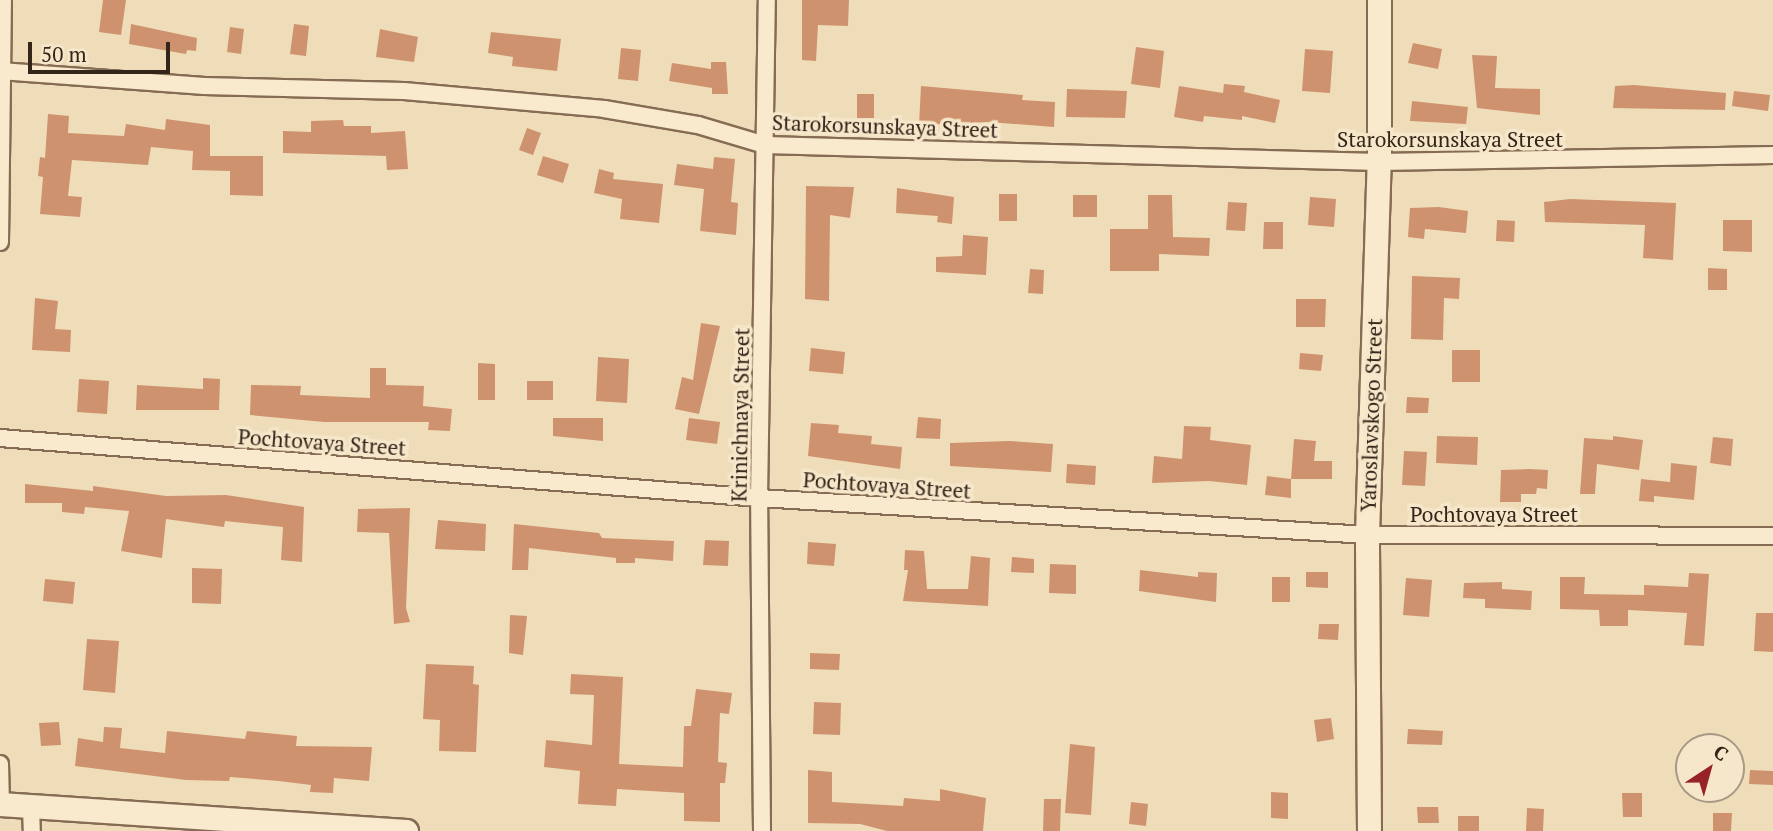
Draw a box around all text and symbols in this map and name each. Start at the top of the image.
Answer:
scale bar [32,28,173,72]
text: 50 m [41,40,87,68]
street label: Starokorsunskaya Street [772,109,998,143]
street label: Starokorsunskaya Street [1337,126,1563,152]
street label: Yaroslavskogo Street [1355,318,1387,512]
street label: Krinichnaya Street [726,328,754,502]
street label: Pochtovaya Street [237,424,407,460]
street label: Pochtovaya Street [802,467,972,503]
street label: Pochtovaya Street [1410,501,1578,527]
north arrow [1675,733,1745,803]
text: С [1709,738,1734,766]

